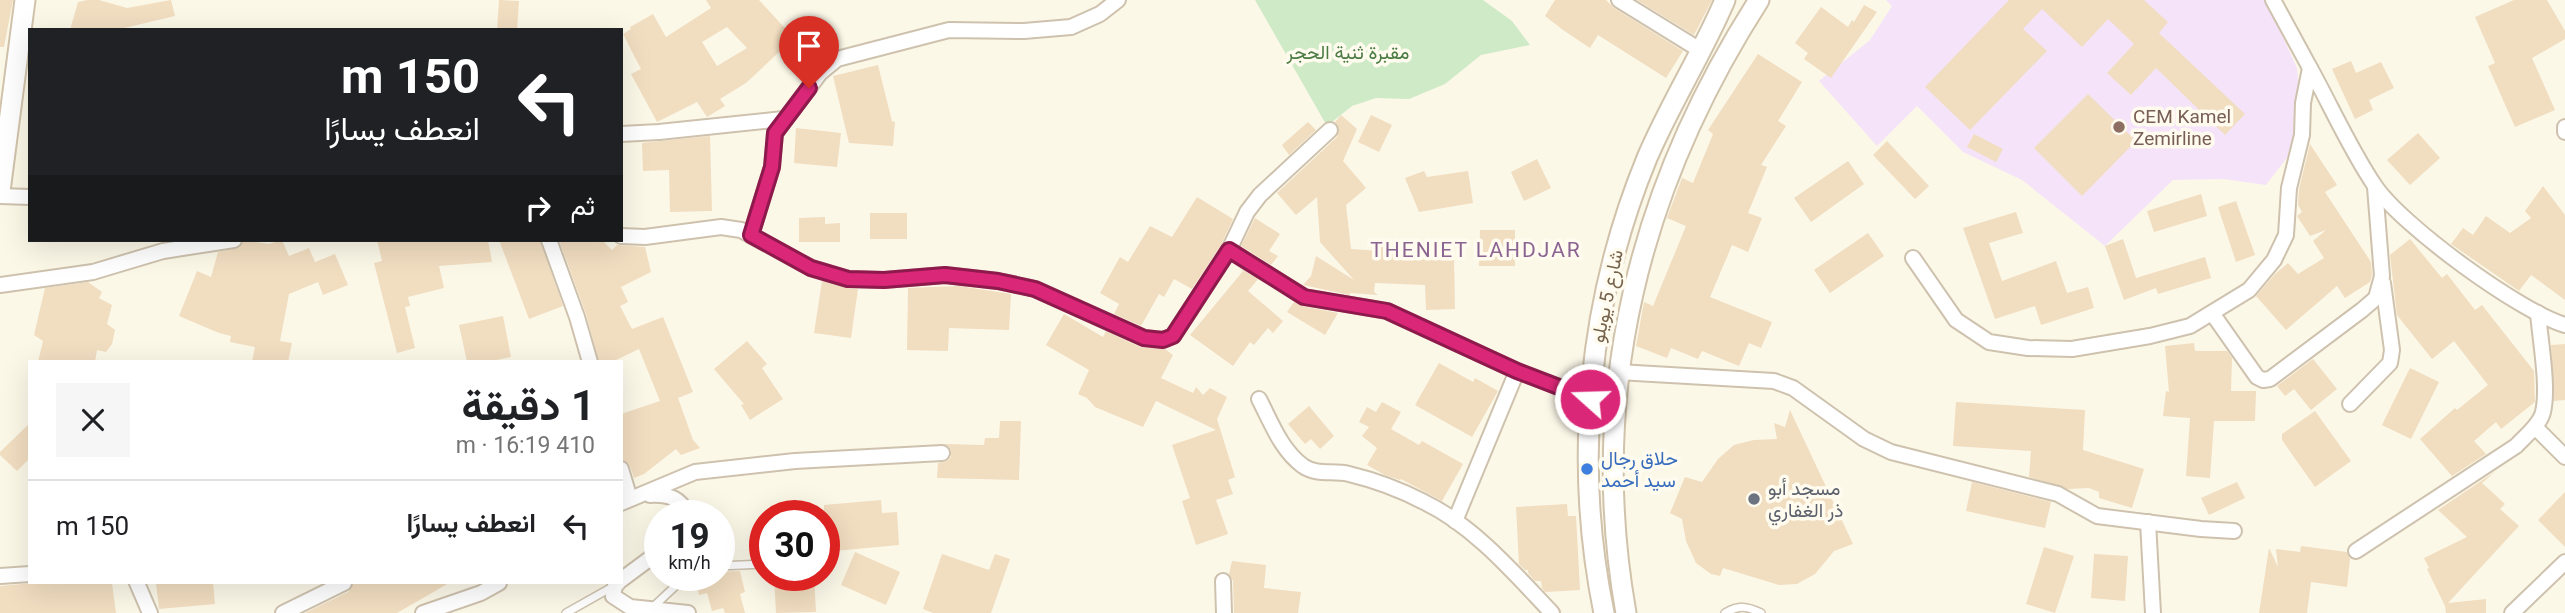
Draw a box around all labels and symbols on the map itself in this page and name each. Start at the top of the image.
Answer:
pin [779,16,839,88]
park label: مقبرة ثنية الحجر [1286,41,1409,64]
place label: CEM Kamel Zemirline [2133,105,2231,150]
marker: CEM Kamel Zemirline [2111,119,2127,135]
district label: THENIET LAHDJAR [1370,238,1582,262]
street label: شارع 5 يويلو [1586,248,1629,345]
position arrow [1553,362,1627,436]
place label: حلاق رجال سيد أحمد [1601,447,1678,492]
marker: حلاق رجال سيد أحمد [1579,461,1595,477]
place label: مسجد أبو ذر الغفاري [1768,477,1843,526]
marker: مسجد أبو ذر الغفاري [1746,491,1762,507]
speed limit sign: 30 [749,500,840,591]

